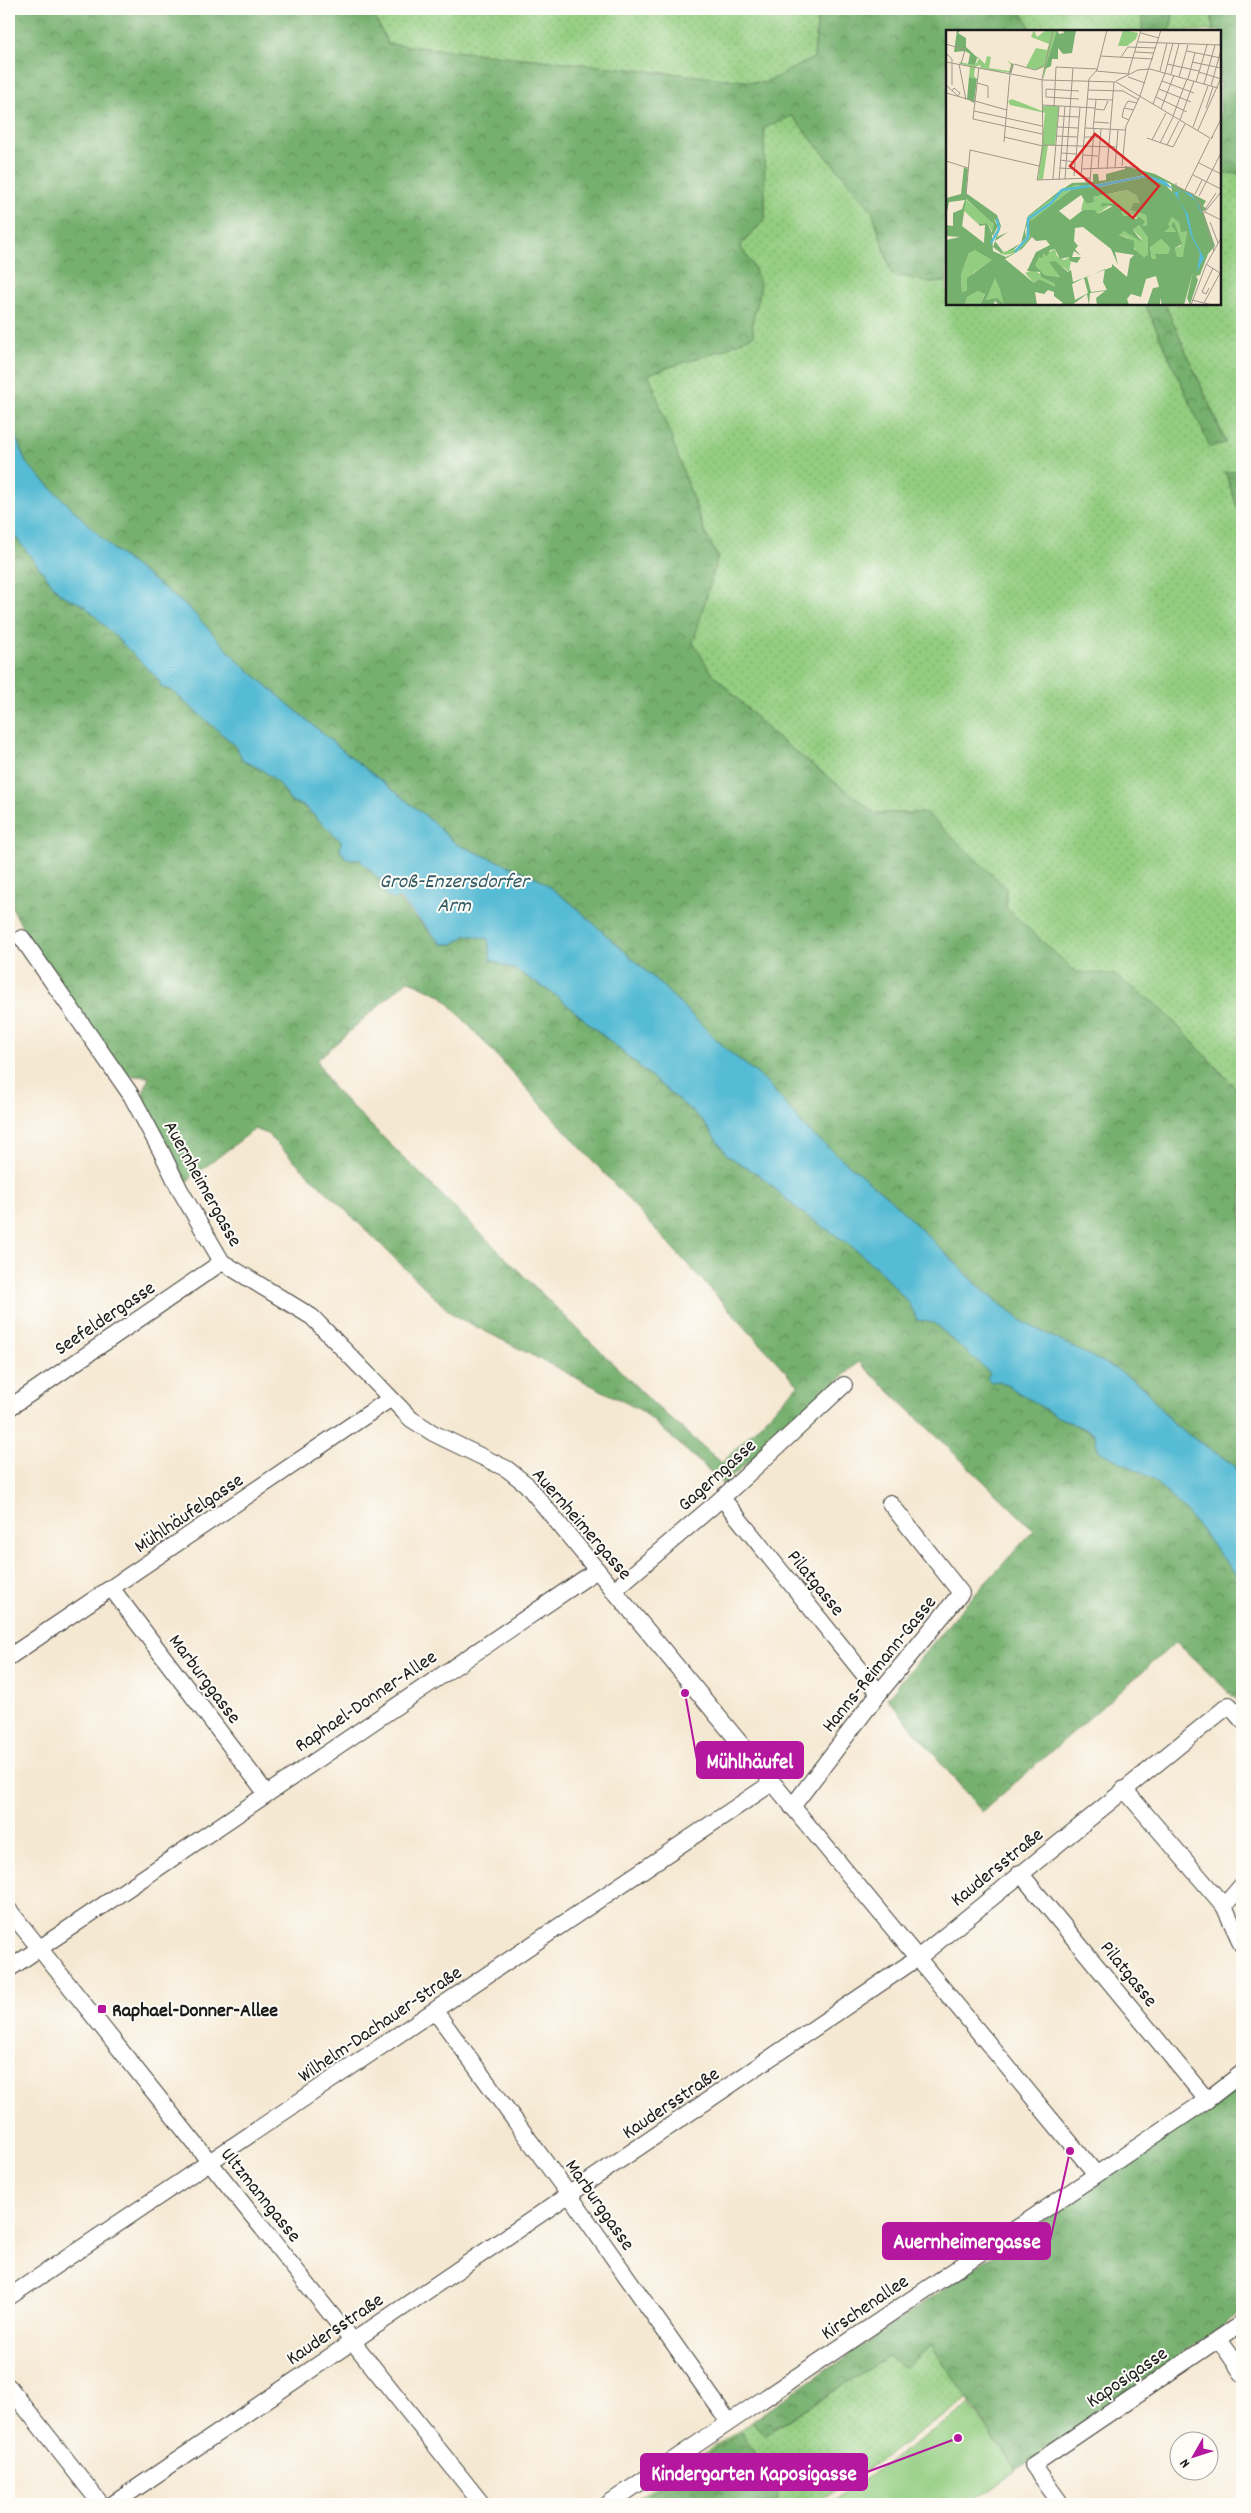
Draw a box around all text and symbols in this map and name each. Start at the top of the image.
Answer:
inset map [946,30,1221,305]
water label: Groß-Enzersdorfer Arm [379,868,531,922]
street label: Auernheimergasse [155,1116,248,1253]
street label: Seefeldergasse [50,1275,162,1364]
street label: Gagerngasse [672,1433,764,1519]
street label: Auernheimergasse [524,1463,637,1587]
street label: Mühlhäufelgasse [129,1467,250,1561]
street label: Pilatgasse [779,1545,850,1623]
street label: Hanns-Reimann-Gasse [816,1590,945,1739]
street label: Marburggasse [161,1629,247,1731]
street label: Raphael-Donner-Allee [290,1644,444,1761]
callout: Mühlhäufel [697,1742,803,1778]
text: Mühlhäufel [707,1749,794,1779]
street label: Kaudersstraße [945,1822,1050,1915]
street label: Pilatgasse [1092,1936,1163,2014]
street label: Wilhelm-Dachauer-Straße [293,1960,468,2091]
place label: Raphael-Donner-Allee [112,1998,278,2026]
marker: Raphael-Donner-Allee [96,2003,108,2015]
street label: Kaudersstraße [617,2061,726,2147]
street label: Ultzmanngasse [213,2142,307,2249]
street label: Marburggasse [557,2154,640,2257]
callout: Auernheimergasse [883,2223,1050,2259]
text: Auernheimergasse [893,2229,1041,2259]
street label: Kirschenallee [816,2269,915,2348]
street label: Kaudersstraße [281,2287,390,2373]
street label: Kaposigasse [1081,2341,1174,2416]
north arrow [1168,2430,1218,2480]
callout: Kindergarten Kaposigasse [641,2454,867,2490]
text: N [1175,2454,1195,2472]
text: Kindergarten Kaposigasse [651,2461,857,2491]

